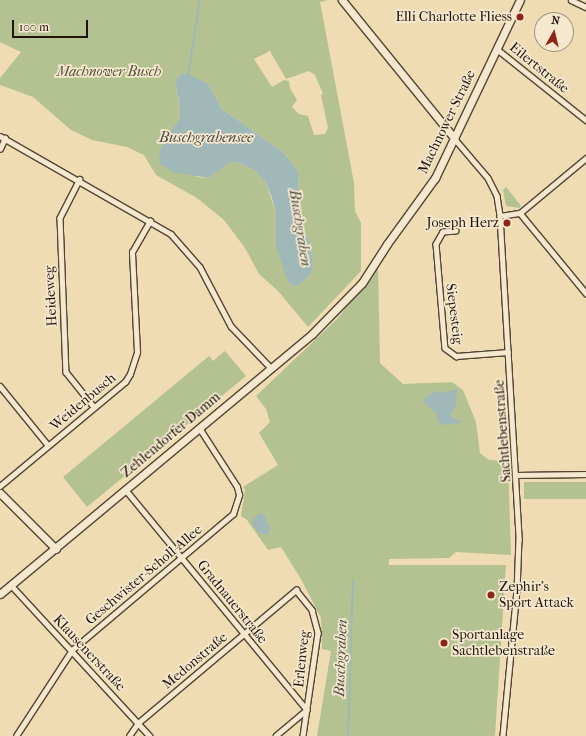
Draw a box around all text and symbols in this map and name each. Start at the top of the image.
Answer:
place label: Elli Charlotte Fliess [395,9,512,25]
scale bar [14,12,90,38]
marker: Elli Charlotte Fliess [515,12,525,22]
north arrow [534,12,574,52]
text: N [551,14,561,28]
text: 100 m [19,20,49,34]
street label: Eilertstraße [506,39,572,97]
park label: Machnower Busch [57,64,161,80]
street label: Machnower Straße [415,67,479,177]
water label: Buschgrabensee [159,129,253,147]
water label: Buschgraben [285,188,315,268]
place label: Joseph Herz [427,215,499,231]
marker: Joseph Herz [502,218,512,228]
street label: Heideweg [41,265,61,327]
street label: Siepesteig [442,283,466,345]
street label: Weidenbusch [47,370,119,434]
street label: Sachtlebenstraße [491,379,515,483]
street label: Zehlendorfer Damm [118,389,224,481]
street label: Geschwister-Scholl-Allee [82,521,206,629]
street label: Gradnauerstraße [193,557,271,647]
place label: Zephir's Sport Attack [499,579,574,612]
marker: Zephir's Sport Attack [486,590,496,600]
street label: Klausenerstraße [49,611,129,695]
water label: Buschgraben [331,619,351,697]
place label: Sportanlage Sachtlebenstraße [452,627,555,660]
street label: Medonstraße [159,629,231,693]
street label: Erlenweg [291,630,313,688]
marker: Sportanlage Sachtlebenstraße [439,638,449,648]

